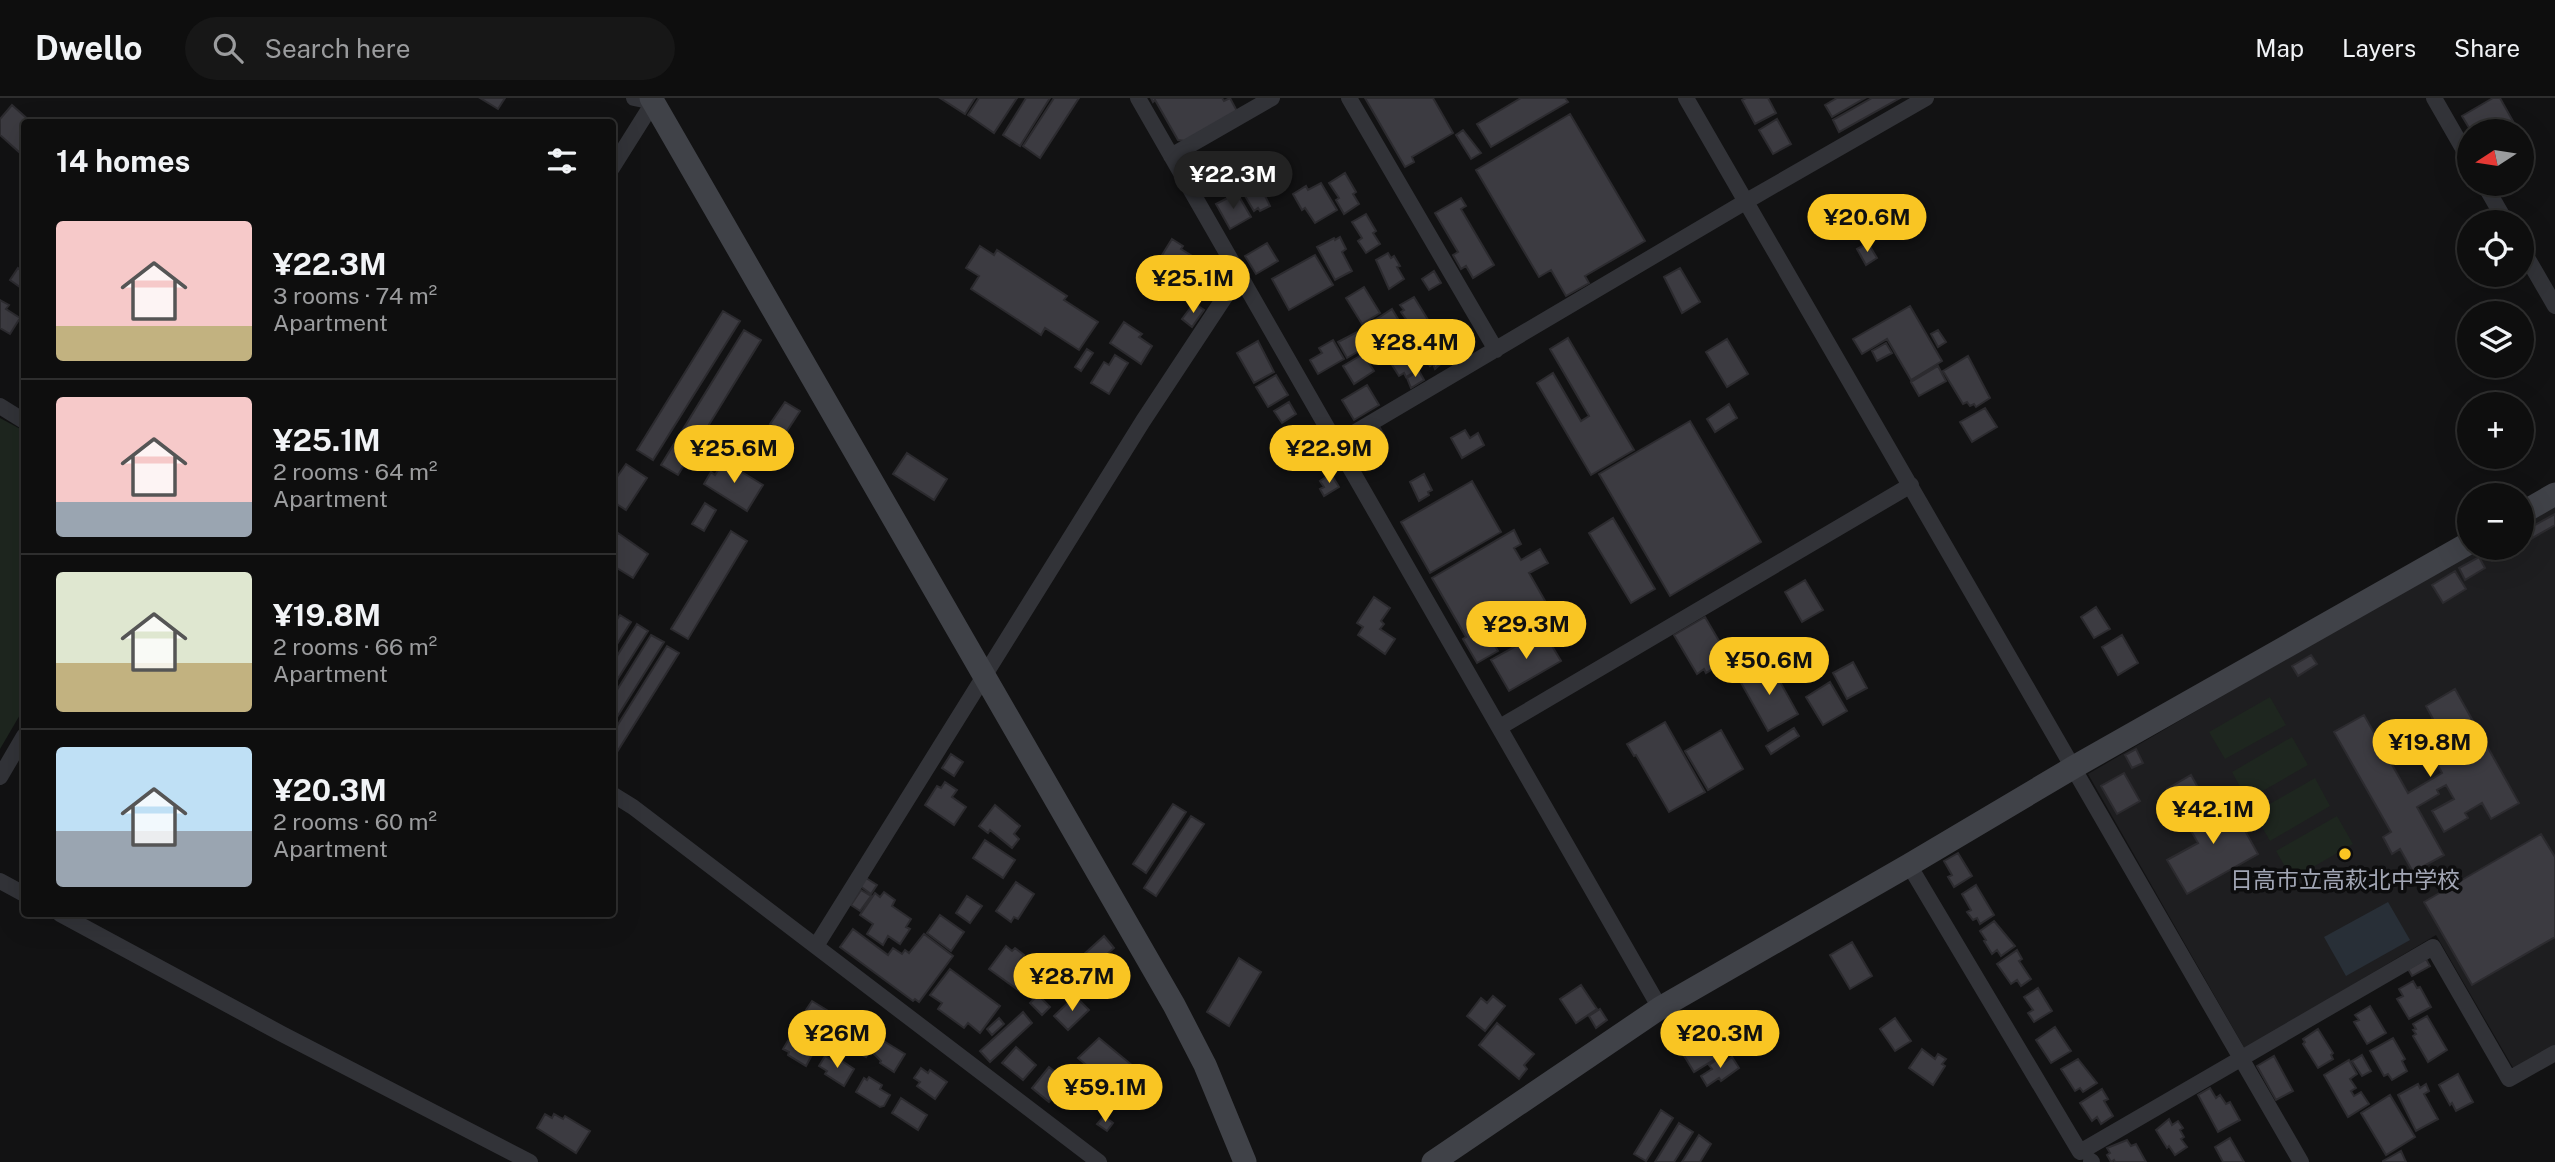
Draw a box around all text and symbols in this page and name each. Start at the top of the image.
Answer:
search box [185,17,675,80]
text: Dwello [35,29,143,67]
icon: search [209,29,247,67]
text: Search here [265,33,411,64]
text: Map [2255,34,2304,62]
text: Layers [2342,34,2416,62]
text: Share [2454,34,2520,62]
north arrow [2457,119,2534,196]
map controls [2457,119,2534,560]
icon: filters [543,142,581,180]
text: 14 homes [56,143,190,179]
pin: ¥22.3M [1176,152,1290,211]
text: ¥22.3M [1190,160,1276,187]
pin: ¥20.6M [1810,194,1924,254]
text: ¥20.6M [1823,203,1911,230]
button: locate [2457,210,2534,287]
text: ¥22.3M [273,246,386,282]
icon: home [112,249,196,333]
pin: ¥25.1M [1136,256,1250,315]
text: ¥25.1M [1152,264,1234,291]
text: 3 rooms · 74 m² [273,282,437,309]
button: layers [2457,301,2534,378]
text: Apartment [273,309,388,336]
pin: ¥28.4M [1358,320,1472,379]
text: ¥28.4M [1371,328,1459,355]
button: + [2457,392,2534,469]
text: ¥25.1M [273,422,381,458]
icon: home [112,425,196,509]
pin: ¥25.6M [677,426,791,485]
pin: ¥22.9M [1272,426,1386,485]
text: ¥25.6M [690,434,778,461]
text: ¥22.9M [1286,434,1372,461]
text: 2 rooms · 64 m² [273,458,437,485]
button: − [2457,483,2534,560]
text: Apartment [273,485,388,512]
text: ¥19.8M [273,597,381,633]
icon: home [112,600,196,684]
pin: ¥29.3M [1469,602,1583,661]
text: ¥29.3M [1482,610,1570,637]
text: 2 rooms · 66 m² [273,633,437,660]
pin: ¥50.6M [1712,638,1826,697]
text: ¥50.6M [1725,646,1813,673]
text: Apartment [273,660,388,687]
pin: ¥19.8M [2373,720,2487,779]
text: ¥19.8M [2389,728,2471,755]
text: ¥20.3M [273,772,387,808]
icon: home [112,775,196,859]
pin: ¥42.1M [2156,786,2270,846]
text: ¥42.1M [2172,795,2254,822]
text: 2 rooms · 60 m² [273,808,437,835]
text: Apartment [273,835,388,862]
marker: 日高市立高萩北中学校 [2337,846,2353,862]
place label: 日高市立高萩北中学校 [2230,866,2460,893]
pin: ¥28.7M [1015,954,1129,1013]
text: ¥28.7M [1029,962,1115,989]
pin: ¥26M [796,1010,878,1070]
pin: ¥20.3M [1663,1010,1777,1070]
text: ¥26M [804,1019,870,1046]
text: ¥20.3M [1676,1019,1764,1046]
pin: ¥59.1M [1048,1065,1162,1124]
text: ¥59.1M [1064,1073,1146,1100]

